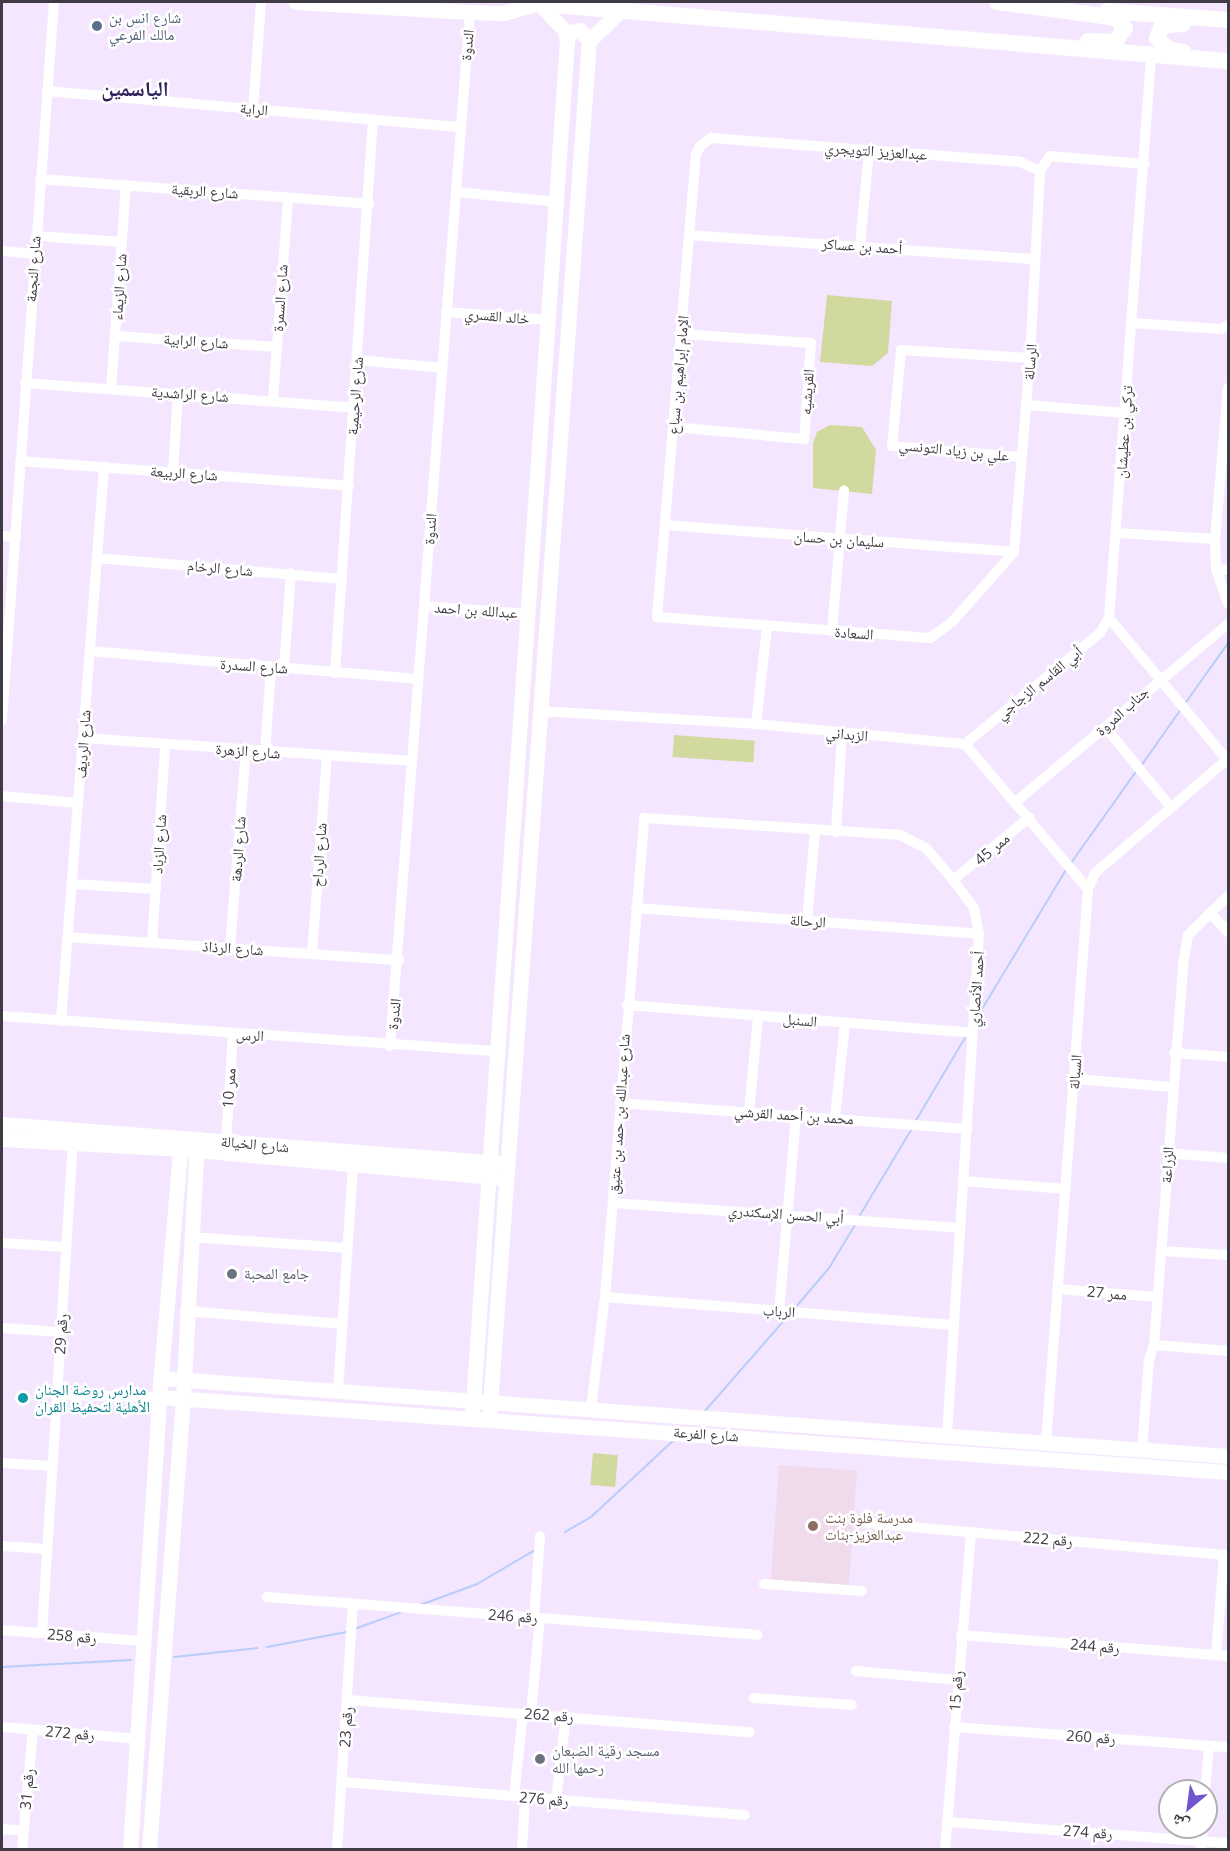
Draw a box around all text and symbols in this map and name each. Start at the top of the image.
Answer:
place label: شارع انس بن مالك الفرعي [109,8,181,43]
marker: شارع انس بن مالك الفرعي [90,19,104,33]
street label: الندوة [457,29,477,61]
district label: الياسمين [101,75,169,101]
street label: الراية [239,99,269,119]
street label: عبدالعزيز التويجري [824,138,928,164]
street label: شارع الربقية [171,180,239,202]
street label: أحمد بن عساكر [821,234,903,258]
street label: شارع النجمة [22,235,44,303]
street label: شارع الزيماء [108,253,130,321]
street label: شارع السمرة [269,264,291,332]
street label: خالد القسري [464,304,530,328]
street label: الإمام إبراهيم بن سباع [664,315,692,435]
street label: شارع الرابية [163,330,229,352]
street label: الرسالة [1020,343,1040,381]
street label: شارع الرحيمية [343,356,367,436]
street label: القريشيه [796,368,818,416]
street label: شارع الراشدية [151,382,229,406]
street label: تركي بن عطيشان [1112,385,1136,479]
street label: علي بن زياد التونسي [898,435,1010,465]
street label: شارع الربيعة [150,462,218,484]
street label: الندوة [420,513,440,545]
street label: سليمان بن حسان [793,527,885,551]
street label: شارع الرخام [186,556,254,580]
street label: عبدالله بن احمد [434,598,518,622]
street label: السعادة [834,623,874,643]
street label: أبي القاسم الزجاجي [992,643,1086,723]
street label: شارع السدرة [219,655,289,677]
street label: جناب المروة [1092,682,1152,740]
street label: شارع الرديف [72,709,94,779]
street label: الزبداني [825,723,869,745]
street label: شارع الزهرة [215,740,281,762]
street label: شارع الزباد [148,814,170,874]
street label: شارع الردهة [227,816,249,882]
street label: شارع الرداح [308,822,330,888]
street label: ممر 45 [971,829,1013,869]
street label: الرحالة [789,911,827,931]
street label: شارع الرذاذ [202,937,264,959]
street label: أحمد الأنصاري [964,950,988,1028]
street label: الندوة [383,997,405,1031]
street label: السنبل [782,1010,818,1030]
street label: الرس [235,1025,265,1045]
street label: شارع عبدالله بن حمد بن عتيق [604,1033,634,1195]
street label: السبالة [1065,1054,1085,1090]
street label: ممر 10 [219,1067,239,1109]
street label: محمد بن أحمد القرشي [734,1102,854,1128]
street label: شارع الخيالة [220,1132,290,1156]
street label: الزراعة [1157,1146,1177,1184]
street label: أبي الحسن الإسكندري [728,1201,844,1227]
place label: جامع المحبة [244,1265,309,1283]
marker: جامع المحبة [225,1267,239,1281]
street label: ممر 27 [1086,1282,1128,1304]
street label: الرباب [762,1301,796,1321]
street label: رقم 29 [51,1313,71,1355]
place label: مدارس روضة الجنان الأهلية لتحفيظ القران [35,1380,150,1415]
marker: مدارس روضة الجنان الأهلية لتحفيظ القران [16,1391,30,1405]
street label: شارع الفرعة [673,1423,739,1445]
place label: مدرسة فلوة بنت عبدالعزيز-بنات [825,1508,913,1543]
marker: مدرسة فلوة بنت عبدالعزيز-بنات [806,1519,820,1533]
street label: رقم 222 [1022,1528,1074,1550]
street label: رقم 246 [488,1605,538,1627]
street label: رقم 258 [46,1625,98,1647]
street label: رقم 244 [1069,1635,1121,1657]
street label: رقم 15 [946,1670,966,1712]
street label: رقم 262 [524,1704,574,1726]
street label: رقم 23 [336,1706,356,1748]
street label: رقم 272 [44,1722,96,1744]
street label: رقم 260 [1066,1726,1116,1748]
place label: مسجد رقية الضبعان رحمها الله [552,1741,660,1776]
marker: مسجد رقية الضبعان رحمها الله [533,1752,547,1766]
street label: رقم 31 [16,1768,38,1810]
north arrow [1158,1779,1218,1839]
street label: رقم 276 [518,1788,570,1810]
text: ش [1167,1809,1193,1837]
street label: رقم 274 [1063,1821,1113,1843]

